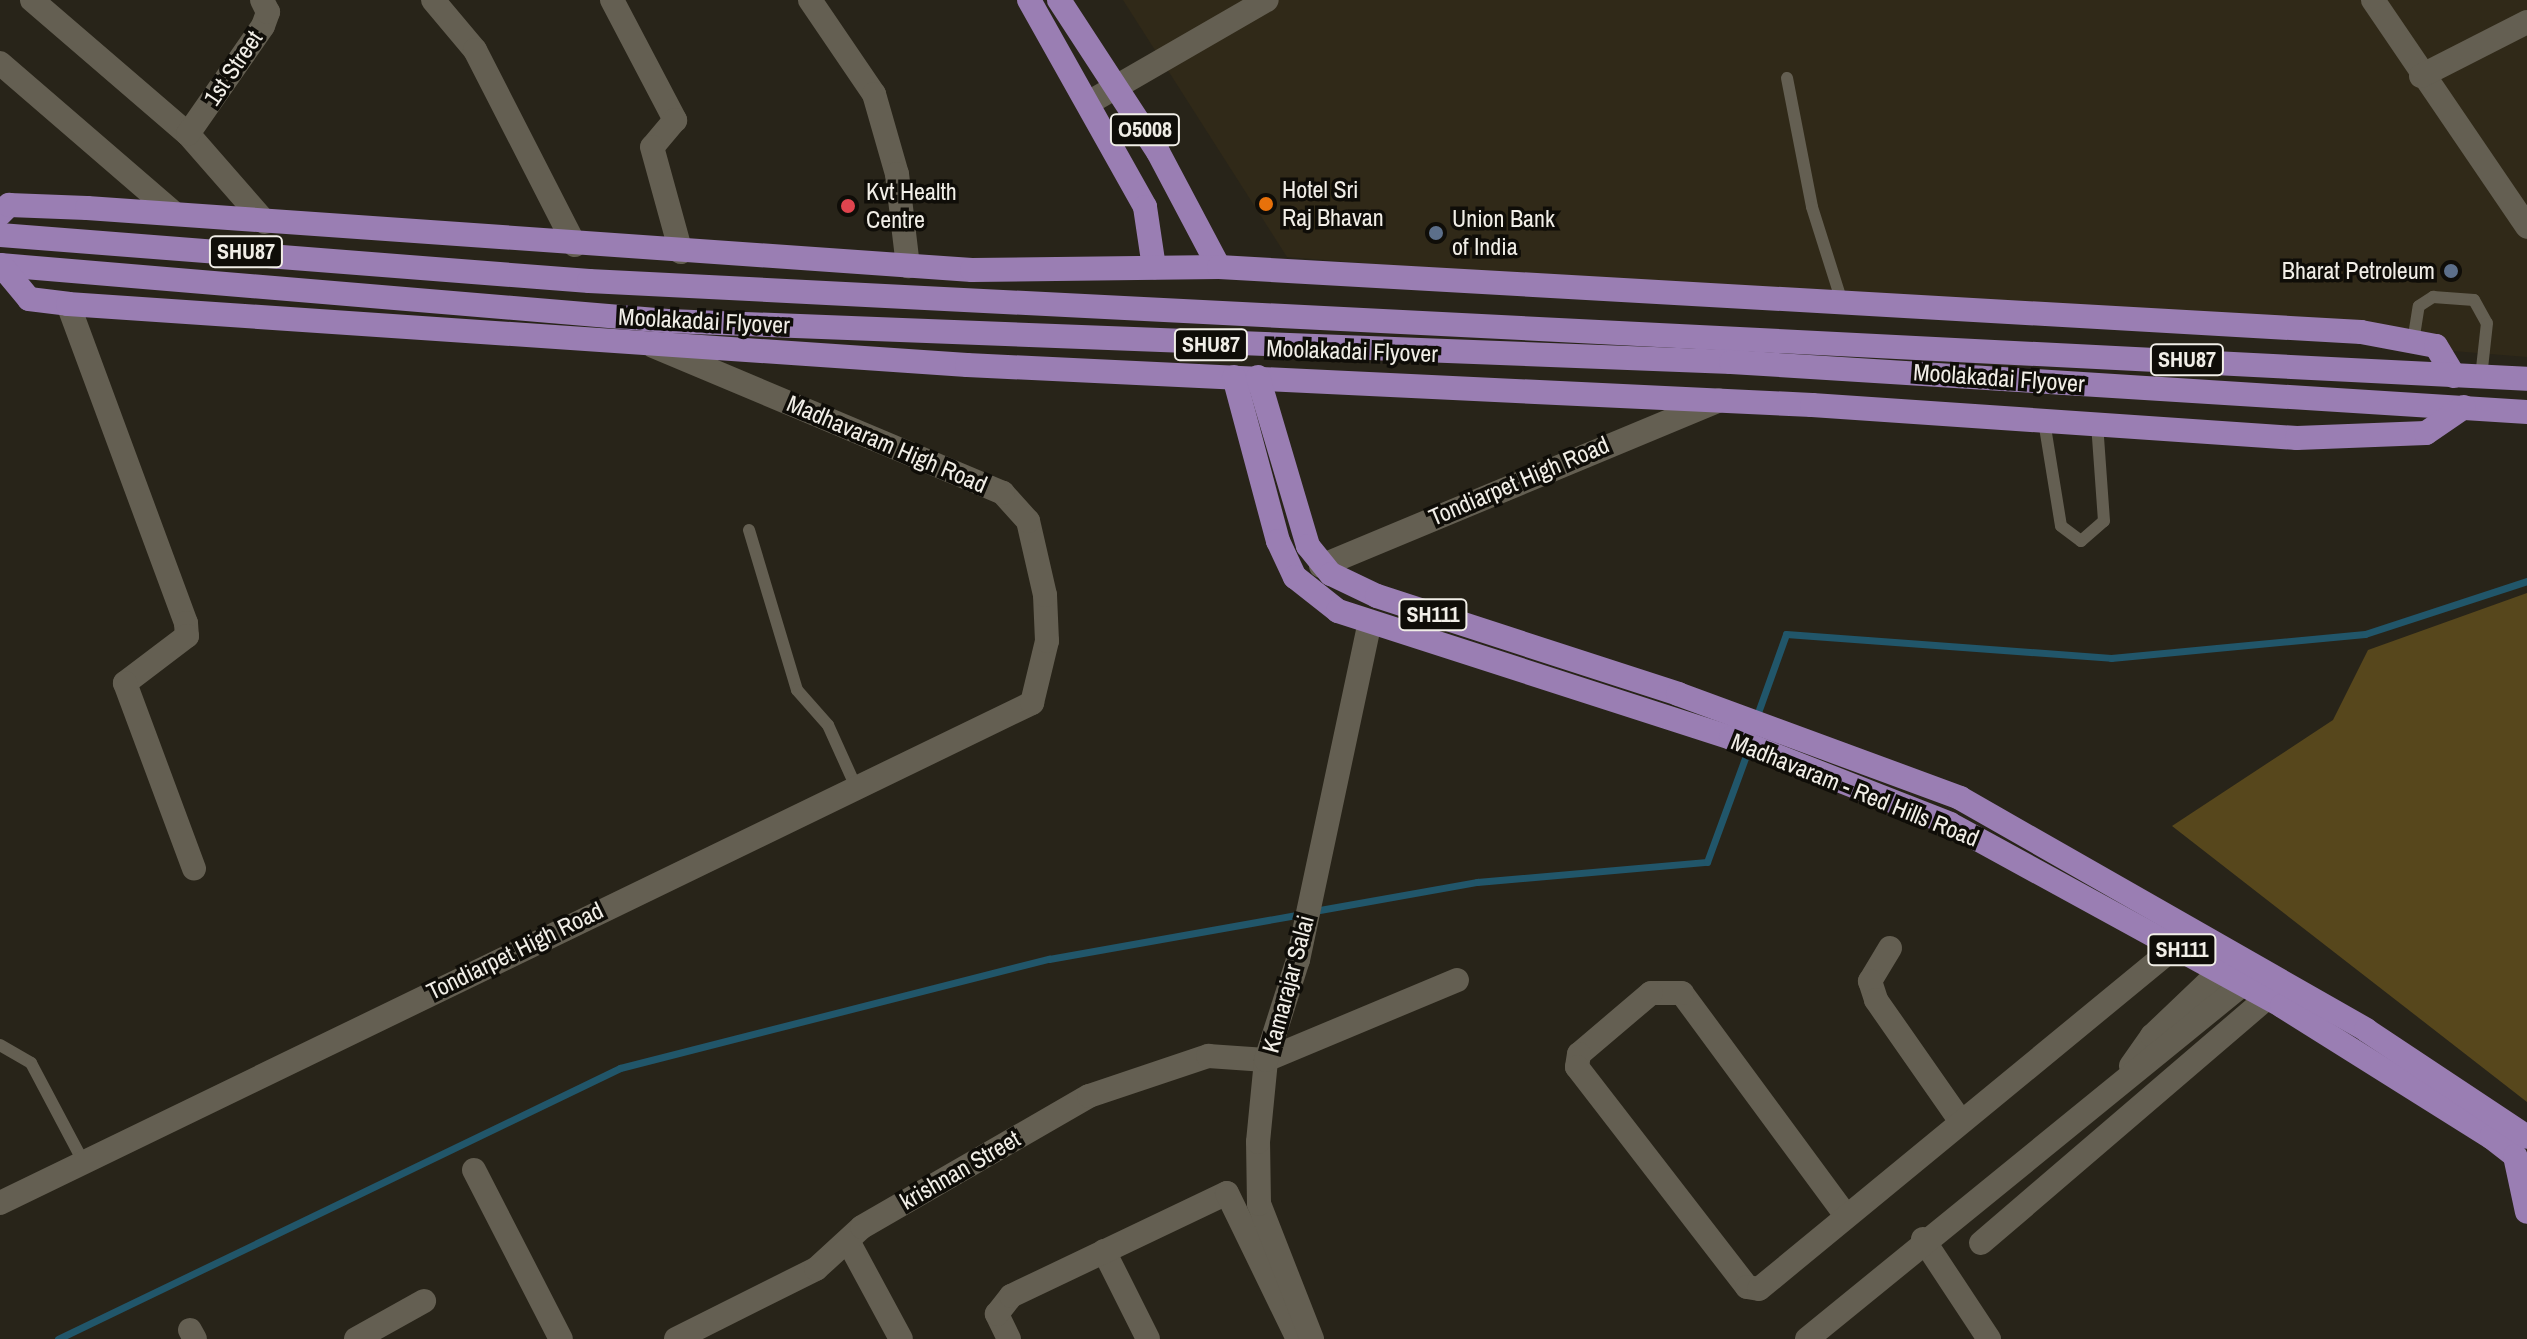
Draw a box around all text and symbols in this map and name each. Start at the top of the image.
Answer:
street label: 1st Street [198,25,268,111]
road number: O5008 [1109,112,1181,148]
place label: Hotel Sri Raj Bhavan [1282,176,1384,232]
place label: Kvt Health Centre [866,178,957,234]
marker: Kvt Health Centre [837,195,859,217]
marker: Hotel Sri Raj Bhavan [1257,195,1275,213]
place label: Union Bank of India [1452,205,1555,261]
marker: Union Bank of India [1427,224,1445,242]
road number: SHU87 [208,234,284,270]
place label: Bharat Petroleum [2282,257,2435,285]
marker: Bharat Petroleum [2442,262,2460,280]
street label: Moolakadai Flyover [618,302,790,340]
road number: SHU87 [1173,327,1249,363]
street label: Moolakadai Flyover [1266,334,1438,368]
road number: SHU87 [2149,342,2225,378]
street label: Moolakadai Flyover [1912,358,2086,398]
street label: Madhavaram High Road [783,389,991,499]
street label: Tondiarpet High Road [1425,430,1613,532]
road number: SH111 [1397,597,1469,633]
street label: Madhavaram - Red Hills Road [1727,727,1983,853]
street label: Tondiarpet High Road [422,896,608,1006]
street label: Kamarajar Salai [1256,912,1320,1056]
road number: SH111 [2146,932,2218,968]
street label: krishnan Street [895,1124,1025,1216]

